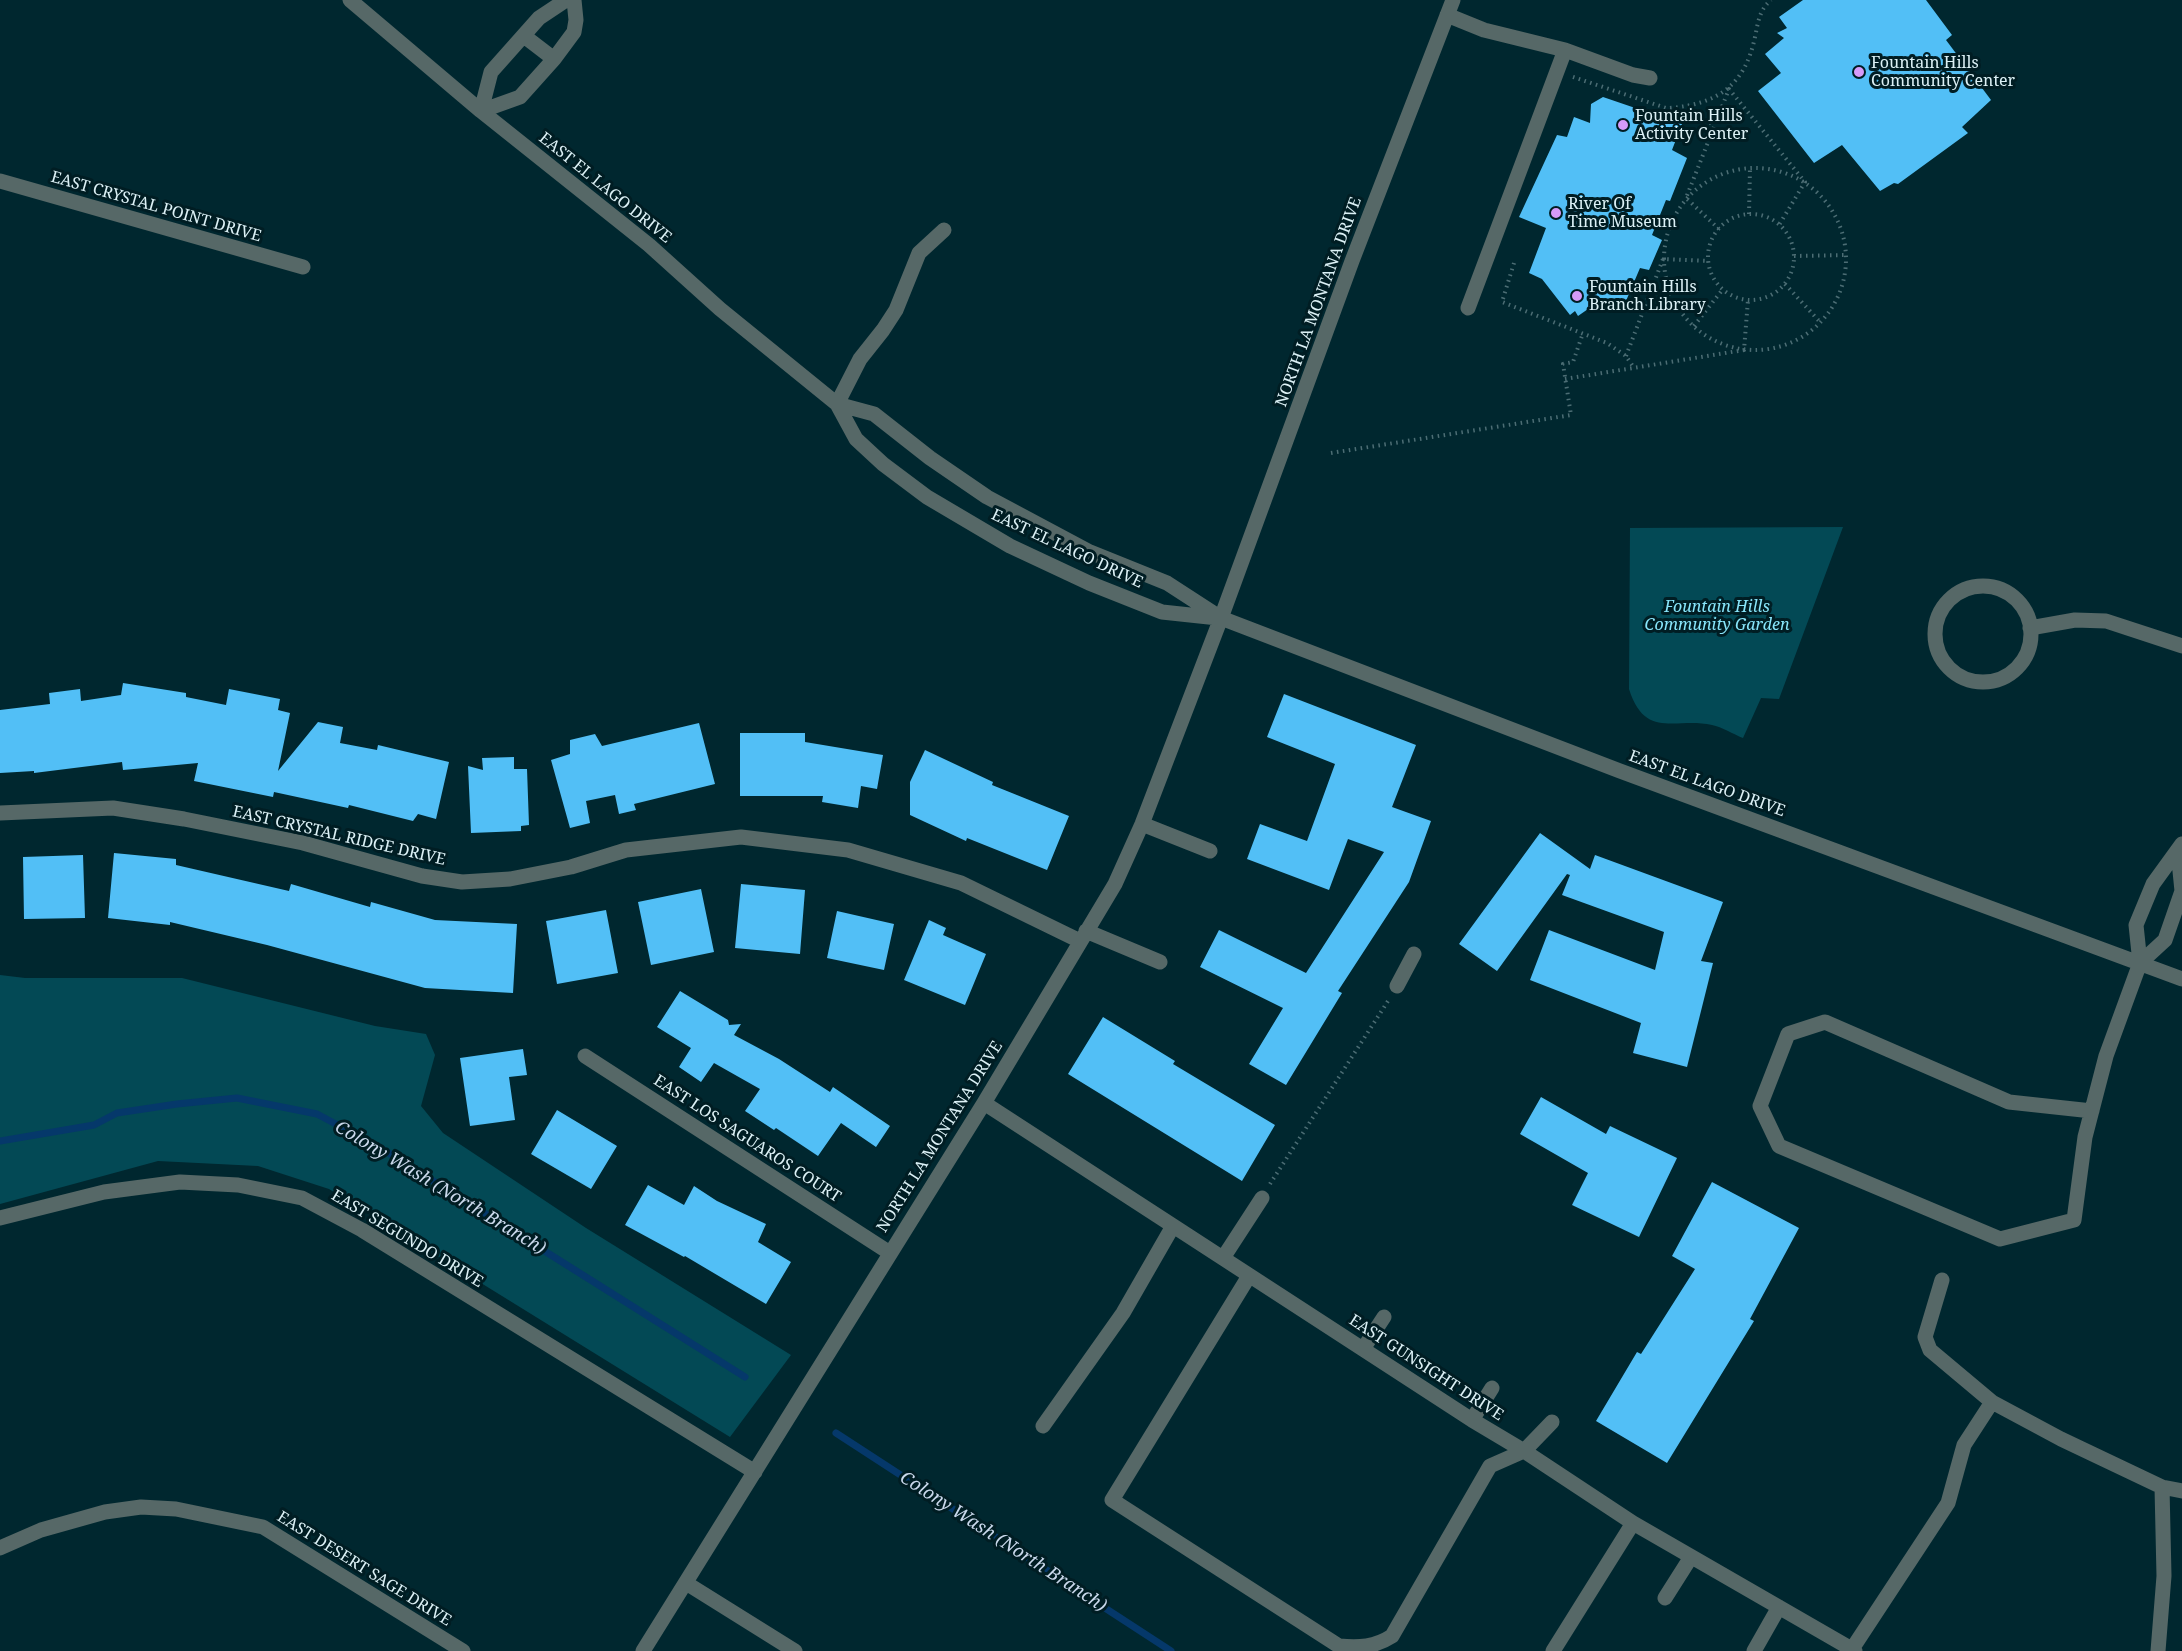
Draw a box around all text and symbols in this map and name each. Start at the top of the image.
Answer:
place label: Fountain Hills Community Center [1871,53,2015,91]
marker: Fountain Hills Community Center [1852,65,1866,79]
place label: Fountain Hills Activity Center [1635,106,1748,144]
marker: Fountain Hills Activity Center [1616,118,1630,132]
street label: EAST EL LAGO DRIVE [535,129,675,247]
street label: EAST CRYSTAL POINT DRIVE [49,168,263,246]
street label: NORTH LA MONTANA DRIVE [1272,194,1366,410]
place label: River Of Time Museum [1568,194,1677,232]
marker: River Of Time Museum [1549,206,1563,220]
place label: Fountain Hills Branch Library [1589,277,1706,315]
marker: Fountain Hills Branch Library [1570,289,1584,303]
street label: EAST EL LAGO DRIVE [988,505,1146,593]
park label: Fountain Hills Community Garden [1644,597,1790,635]
street label: EAST EL LAGO DRIVE [1626,747,1788,821]
street label: EAST CRYSTAL RIDGE DRIVE [231,802,447,870]
street label: NORTH LA MONTANA DRIVE [873,1038,1007,1236]
street label: EAST LOS SAGUAROS COURT [650,1071,844,1207]
water label: Colony Wash (North Branch) [331,1116,549,1260]
street label: EAST SEGUNDO DRIVE [328,1186,486,1292]
street label: EAST GUNSIGHT DRIVE [1345,1311,1507,1425]
water label: Colony Wash (North Branch) [896,1467,1110,1617]
street label: EAST DESERT SAGE DRIVE [273,1507,455,1631]

